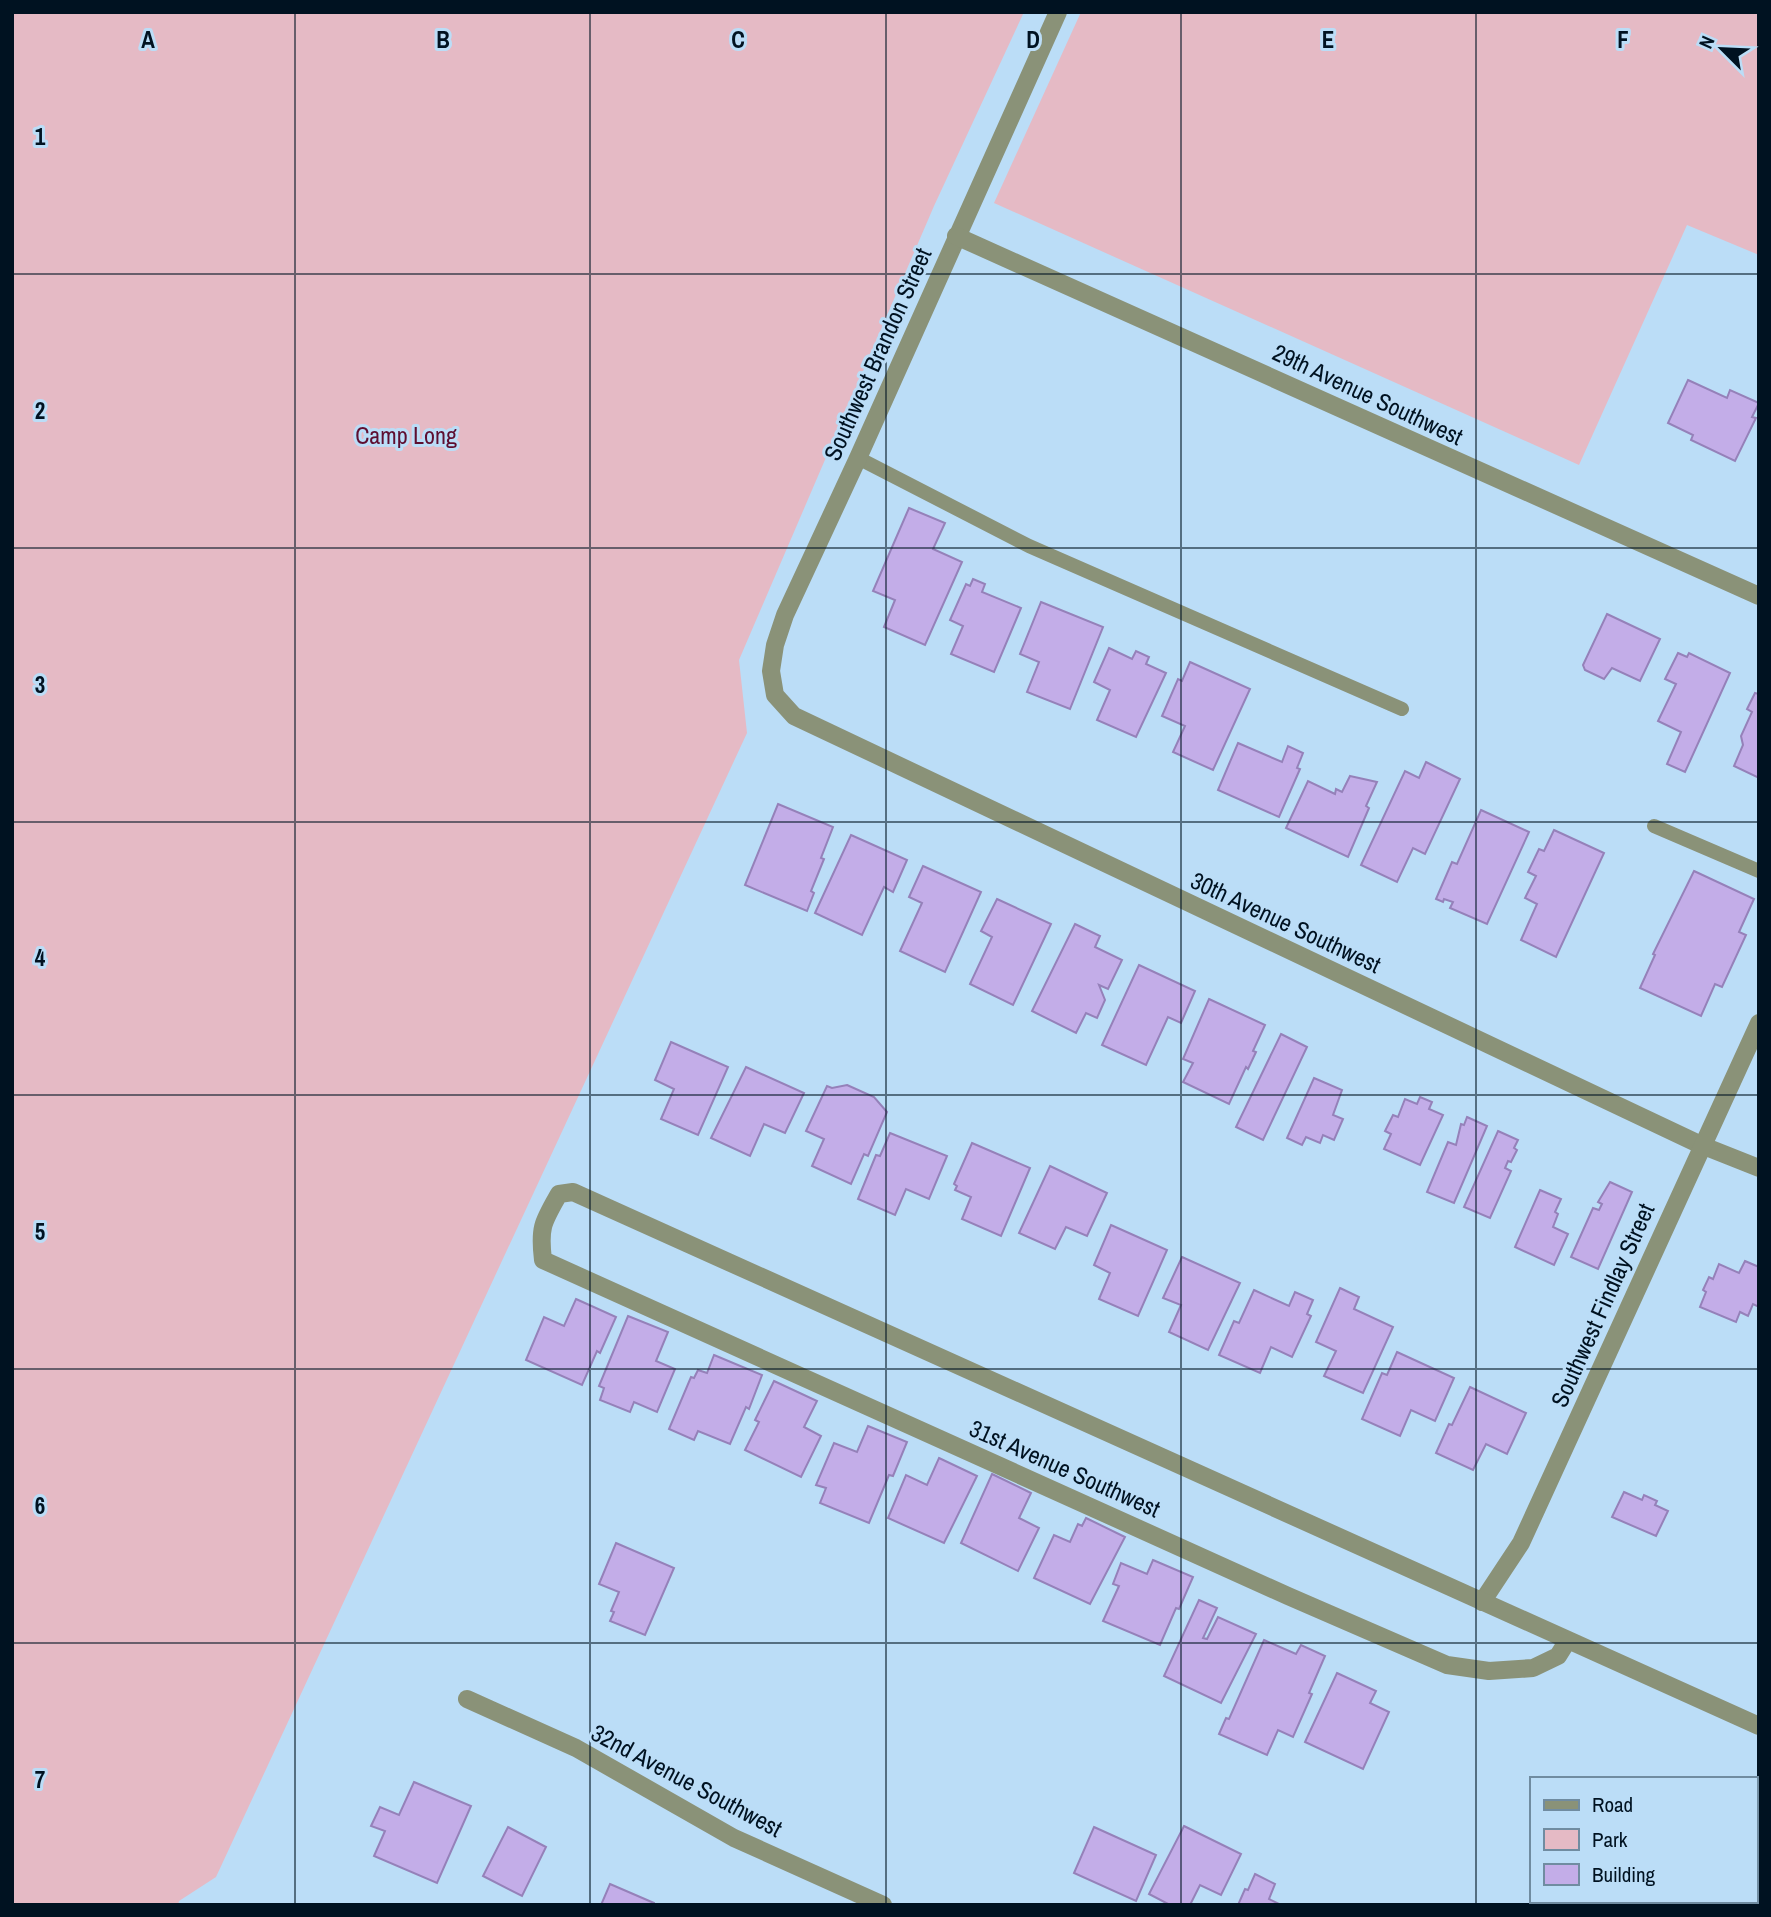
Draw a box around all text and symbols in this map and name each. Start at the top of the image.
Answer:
north arrow [1687,14,1757,84]
text: A [141,24,155,55]
text: B [436,24,450,55]
text: C [731,24,745,55]
text: D [1026,24,1040,55]
text: E [1322,24,1334,55]
text: F [1617,24,1629,55]
text: N [1692,32,1721,53]
text: 1 [35,121,46,152]
street label: Southwest Brandon Street [816,242,939,465]
street label: 29th Avenue Southwest [1268,336,1469,452]
text: 2 [35,395,45,426]
park label: Camp Long [355,419,457,451]
text: 3 [35,669,45,700]
street label: 30th Avenue Southwest [1186,864,1387,980]
text: 4 [35,942,46,973]
street label: Southwest Findlay Street [1543,1198,1662,1412]
text: 5 [35,1216,45,1247]
street label: 31st Avenue Southwest [965,1412,1166,1525]
text: 6 [35,1490,45,1521]
street label: 32nd Avenue Southwest [586,1716,789,1844]
text: 7 [35,1764,45,1795]
legend [1530,1777,1757,1903]
text: Road [1592,1790,1633,1819]
text: Park [1592,1825,1628,1854]
text: Building [1592,1860,1656,1889]

